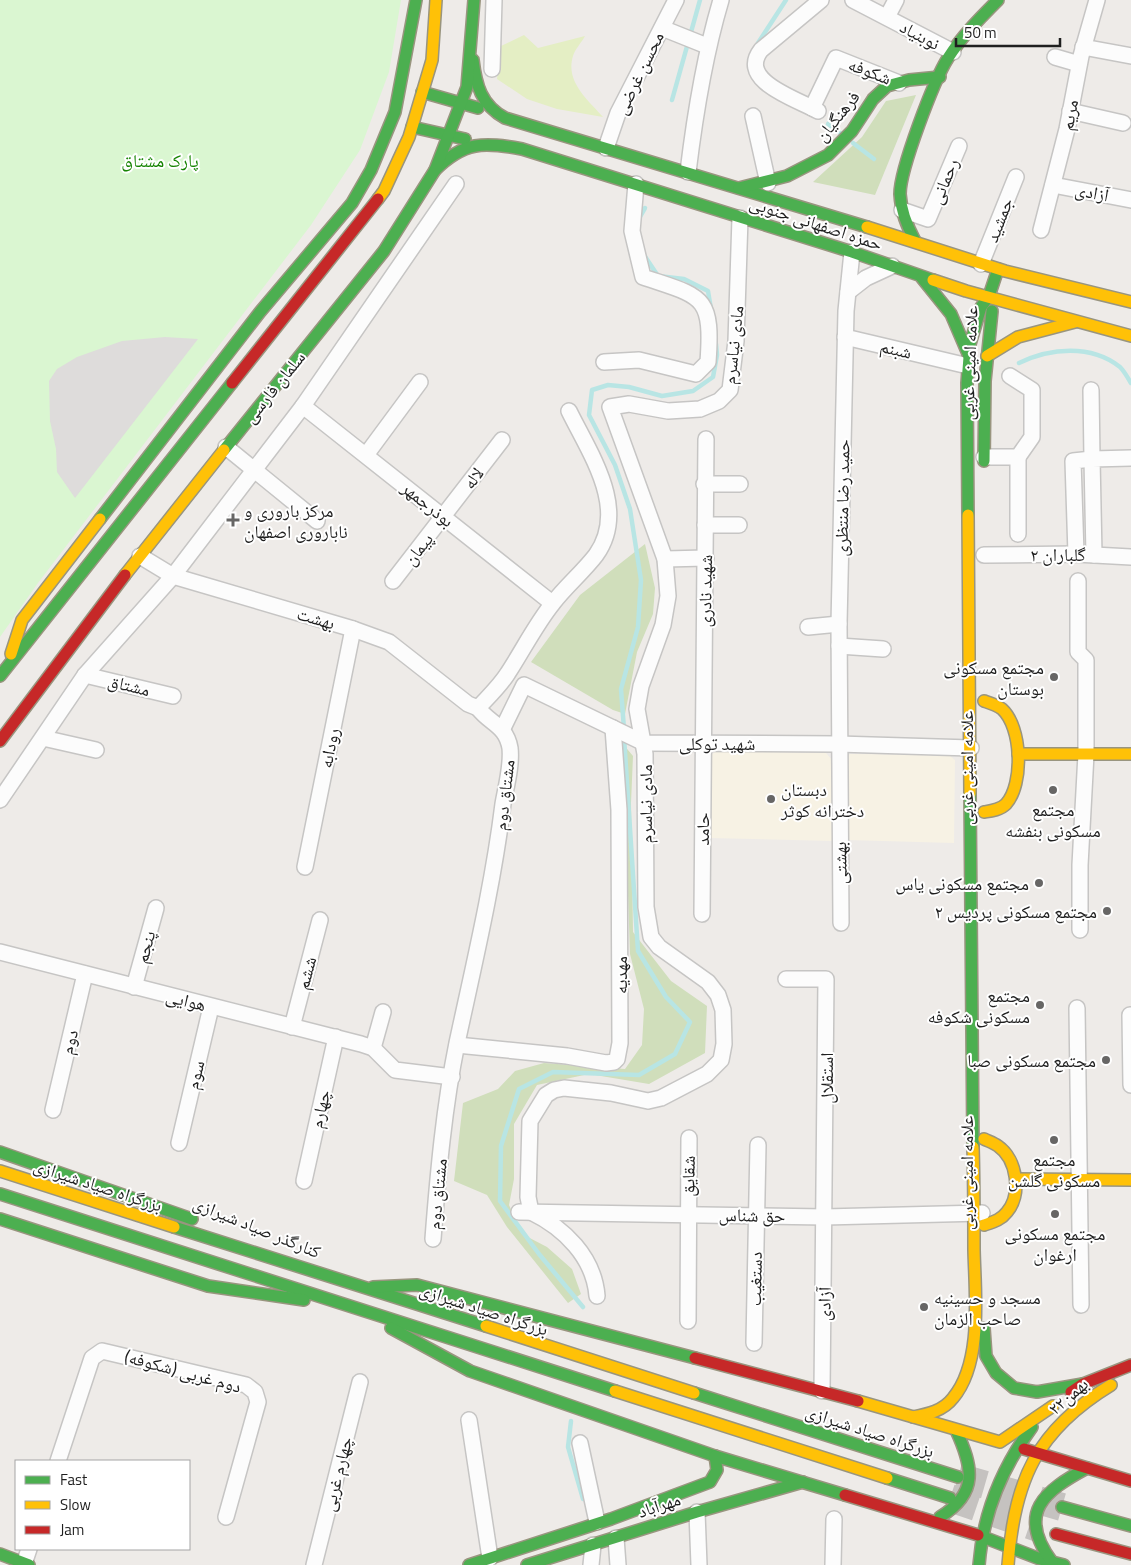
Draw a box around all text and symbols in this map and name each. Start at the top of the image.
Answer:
street label: نوبنیاد [895,13,945,57]
scale bar [956,15,1060,47]
text: 50 m [964,21,997,44]
street label: محسن غرضی [607,27,671,119]
street label: شکوفه [845,50,895,92]
street label: فرهنگیان [808,85,866,147]
street label: مریم [1053,97,1085,133]
park label: پارک مشتاق [121,147,199,174]
street label: رحمانی [922,154,966,208]
street label: آزادی [1073,175,1112,209]
street label: حمزه اصفهانی جنوبی [746,189,886,257]
street label: جمشید [978,194,1020,246]
street label: مادی نیاسرم [715,304,751,386]
street label: علامه امینی غربی [954,305,984,421]
street label: شبنم [877,332,915,366]
street label: سلمان فارسی [236,345,312,429]
street label: حمید رضا منتظری [827,439,857,557]
street label: لاله [456,461,490,495]
street label: بوذرجمهر [395,474,460,534]
place label: مرکز باروری و ناباروری اصفهان [244,497,348,545]
marker: مرکز باروری و ناباروری اصفهان [226,513,240,527]
street label: پیمان [397,527,439,571]
street label: گلباران ۲ [1030,541,1086,568]
street label: شهید نادری [691,554,719,628]
street label: بهشت [294,600,338,636]
place label: مجتمع مسکونی بوستان [943,654,1044,702]
street label: مشتاق [105,667,153,703]
marker: مجتمع مسکونی بوستان [1048,671,1060,683]
street label: علامه امینی غربی [953,711,980,825]
street label: رودابه [312,726,346,770]
street label: شهید توکلی [679,730,755,757]
street label: مشتاق دوم [486,758,522,832]
street label: مادی نیاسرم [632,764,659,844]
place label: دبستان دخترانه کوثر [780,776,864,824]
marker: مجتمع مسکونی بنفشه [1047,784,1059,796]
marker: دبستان دخترانه کوثر [765,793,777,805]
place label: مجتمع مسکونی بنفشه [1005,796,1101,844]
street label: حامد [689,813,716,845]
street label: بهشتی [826,841,854,885]
place label: مجتمع مسکونی یاس [895,870,1029,897]
marker: مجتمع مسکونی یاس [1033,877,1045,889]
place label: مجتمع مسکونی پردیس ۲ [935,898,1097,925]
marker: مجتمع مسکونی پردیس ۲ [1101,905,1113,917]
street label: پنجم [128,928,162,966]
street label: ششم [289,953,323,993]
street label: مهدیه [607,956,634,994]
street label: هوایی [163,982,209,1018]
place label: مجتمع مسکونی شکوفه [928,982,1030,1030]
marker: مجتمع مسکونی شکوفه [1034,999,1046,1011]
street label: دوم [53,1027,85,1057]
place label: مجتمع مسکونی صبا [967,1047,1096,1074]
street label: استقلال [813,1052,840,1104]
marker: مجتمع مسکونی صبا [1100,1054,1112,1066]
street label: سوم [179,1058,211,1092]
street label: چهارم [303,1087,337,1131]
street label: علامه امینی غربی [953,1116,980,1230]
marker: مجتمع مسکونی گلشن [1048,1134,1060,1146]
place label: مجتمع مسکونی گلشن [1008,1146,1100,1194]
street label: بزرگراه صیاد شیرازی [30,1151,166,1219]
street label: شقایق [674,1155,702,1197]
street label: مشتاق دوم [420,1157,454,1231]
street label: کنارگذر صیاد شیرازی [189,1189,325,1265]
street label: حق شناس [718,1201,786,1229]
marker: مجتمع مسکونی ارغوان [1049,1208,1061,1220]
place label: مجتمع مسکونی ارغوان [1005,1220,1105,1268]
street label: دستغیب [741,1252,769,1306]
street label: بزرگراه صیاد شیرازی [416,1275,552,1343]
place label: مسجد و حسینیه صاحب الزمان [934,1284,1041,1332]
street label: آزادی [810,1286,838,1321]
marker: مسجد و حسینیه صاحب الزمان [918,1301,930,1313]
street label: دوم غربی (شکوفه) [122,1342,244,1400]
street label: ۲۲بهمن [1042,1371,1094,1421]
street label: بزرگراه صیاد شیرازی [802,1397,938,1465]
street label: چهارم غربی [315,1434,359,1514]
legend [15,1460,190,1550]
text: Fast [60,1468,88,1491]
street label: مهرآباد [634,1485,684,1525]
text: Slow [60,1493,91,1516]
text: Jam [60,1518,84,1541]

